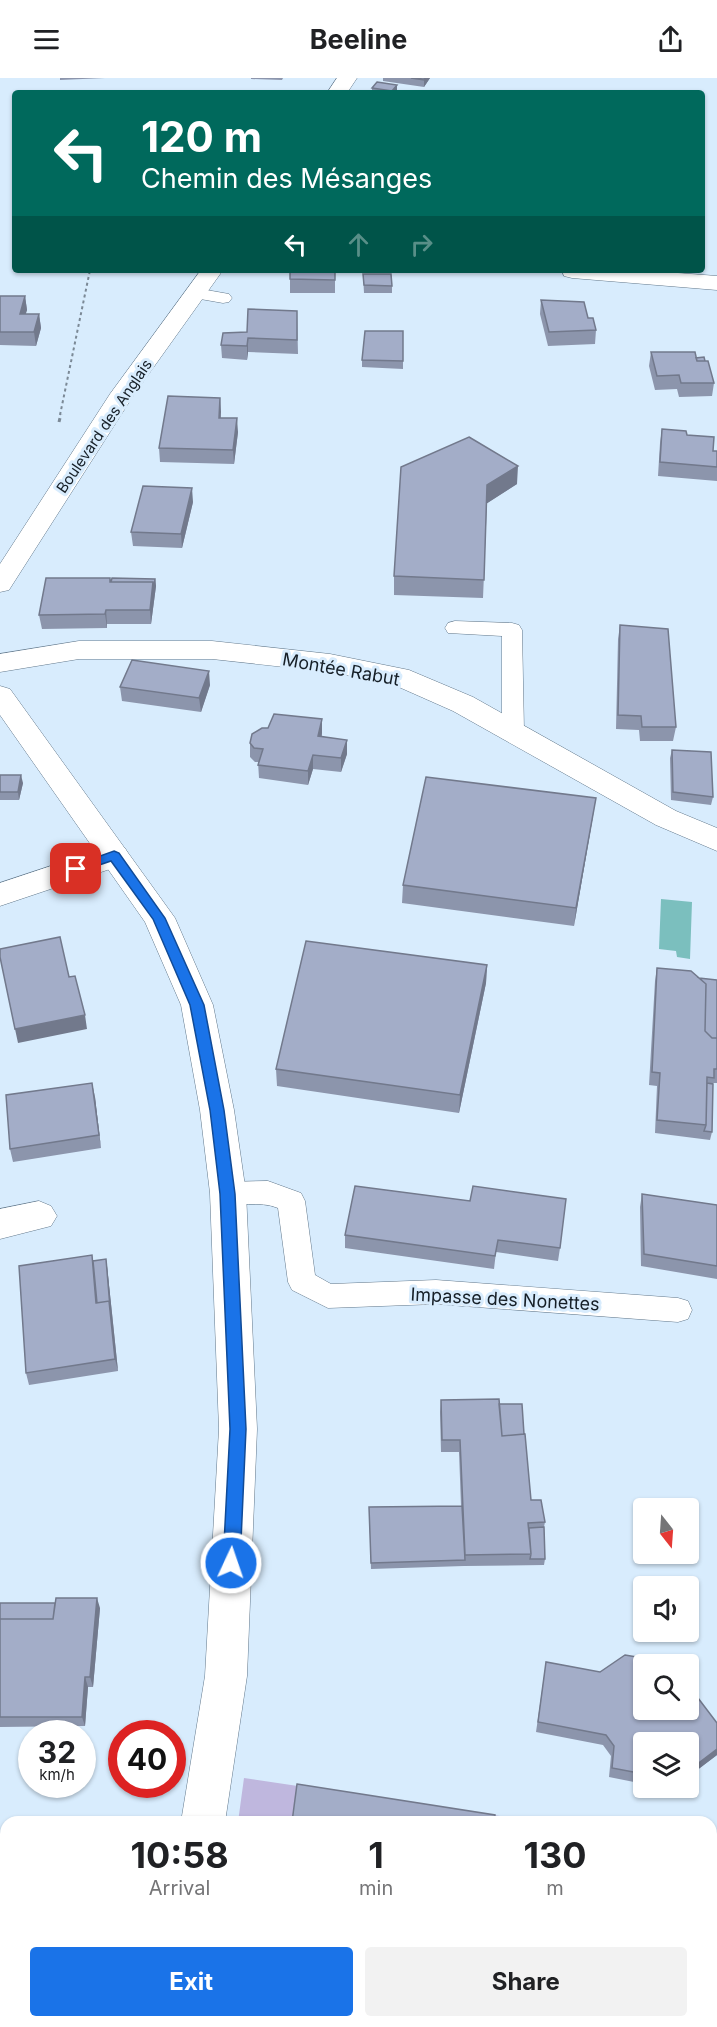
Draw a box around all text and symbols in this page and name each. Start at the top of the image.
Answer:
icon: menu [30,23,63,56]
text: Beeline [310,23,407,56]
icon: share [654,23,687,56]
text: 120 m [141,111,262,162]
icon: left [42,114,120,192]
text: Chemin des Mésanges [141,162,432,195]
icon: left [279,228,312,261]
icon: ahead [342,228,375,261]
icon: right [405,228,438,261]
street label: Boulevard des Anglais [52,355,156,497]
street label: Montée Rabut [281,648,401,690]
pin [50,843,101,894]
icon: arrive [59,852,92,885]
street label: Impasse des Nonettes [410,1284,600,1314]
north arrow [633,1498,699,1564]
map controls [633,1498,699,1798]
position arrow [199,1531,263,1595]
button: sound [633,1576,699,1642]
button: search [633,1654,699,1720]
speed limit sign: 40 [108,1720,186,1798]
button: layers [633,1732,699,1798]
text: 32 [38,1734,76,1770]
text: km/h [39,1765,75,1784]
text: 10:58 [130,1833,229,1877]
text: 1 [368,1833,384,1877]
text: 130 [524,1833,587,1877]
text: Arrival [149,1876,210,1900]
text: min [359,1876,393,1900]
text: m [546,1876,564,1900]
button: Exit [30,1947,353,2016]
button: Share [365,1947,687,2016]

